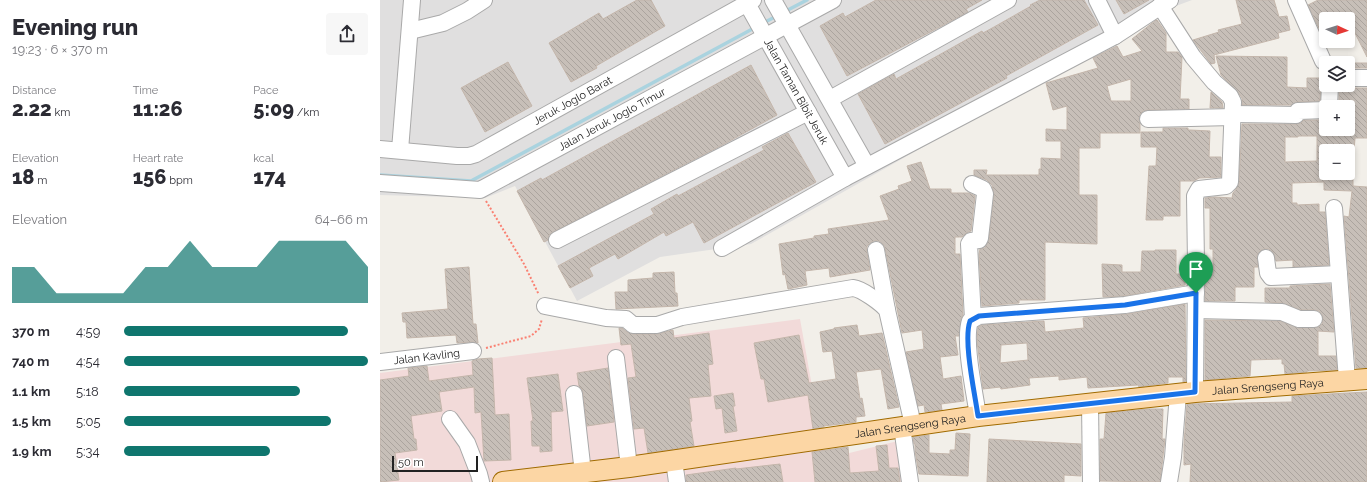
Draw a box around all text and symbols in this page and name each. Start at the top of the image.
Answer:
north arrow [1319,12,1355,48]
map controls [1319,12,1355,180]
button: share [326,13,368,55]
text: Evening run [12,14,138,40]
street label: Jalan Taman Bibit Jeruk [762,36,831,147]
text: 19:23 · 6 × 370 m [12,42,108,57]
button: layers [1319,56,1355,92]
street label: Jeruk Joglo Barat [531,73,614,127]
text: Distance [12,84,56,97]
text: Time [133,84,158,97]
text: Pace [253,84,279,97]
street label: Jalan Jeruk Joglo Timur [556,85,668,153]
text: 2.22 [12,97,52,121]
text: 11:26 [133,97,183,121]
text: 5:09 [253,97,294,121]
button: + [1319,100,1355,136]
text: km [52,106,70,119]
text: /km [294,106,319,119]
button: − [1319,144,1355,180]
text: Elevation [12,152,59,165]
text: Heart rate [133,152,183,165]
text: kcal [253,152,274,165]
text: 18 [12,165,35,189]
text: 156 [133,165,166,189]
text: 174 [253,165,286,189]
text: m [35,174,47,187]
text: bpm [166,174,193,187]
text: Elevation [12,212,67,227]
text: 64–66 m [315,212,368,227]
pin [1179,252,1213,293]
icon: arrive [1185,258,1207,280]
text: 370 m [12,324,50,339]
text: 4:59 [76,324,100,339]
street label: Jalan Kavling [393,346,461,367]
text: 740 m [12,354,49,369]
text: 4:54 [76,354,100,369]
street label: Jalan Srengseng Raya [1211,376,1324,397]
text: 1.1 km [12,384,50,399]
text: 5:18 [76,384,99,399]
street label: Jalan Srengseng Raya [854,411,967,440]
text: 1.5 km [12,414,51,429]
text: 5:05 [76,414,101,429]
text: 1.9 km [12,444,51,459]
text: 5:34 [76,444,100,459]
scale bar [392,454,478,473]
text: 50 m [398,456,424,469]

